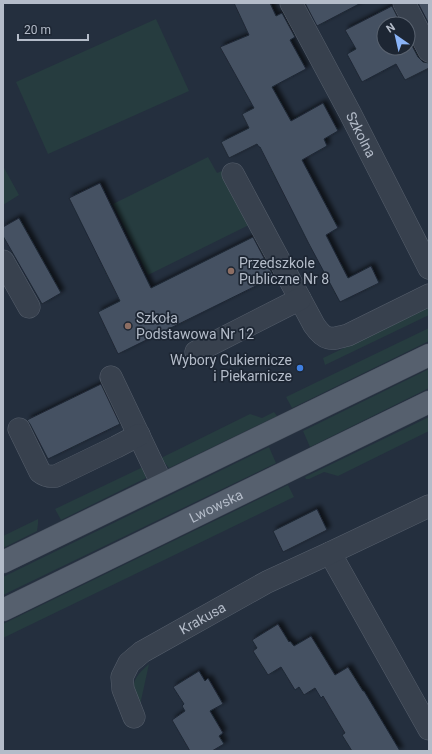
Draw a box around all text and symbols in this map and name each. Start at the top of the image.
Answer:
scale bar [18,16,88,42]
north arrow [376,16,416,56]
text: N [384,20,398,36]
text: 20 m [24,23,51,37]
street label: Szkolna [343,109,379,160]
place label: Przedszkole Publiczne Nr 8 [239,255,329,287]
marker: Przedszkole Publiczne Nr 8 [226,266,236,276]
place label: Szkoła Podstawowa Nr 12 [136,310,254,342]
marker: Szkoła Podstawowa Nr 12 [123,321,133,331]
place label: Wybory Cukiernicze i Piekarnicze [170,352,292,384]
marker: Wybory Cukiernicze i Piekarnicze [295,363,305,373]
street label: Lwowska [186,486,246,526]
street label: Krakusa [176,599,228,638]

